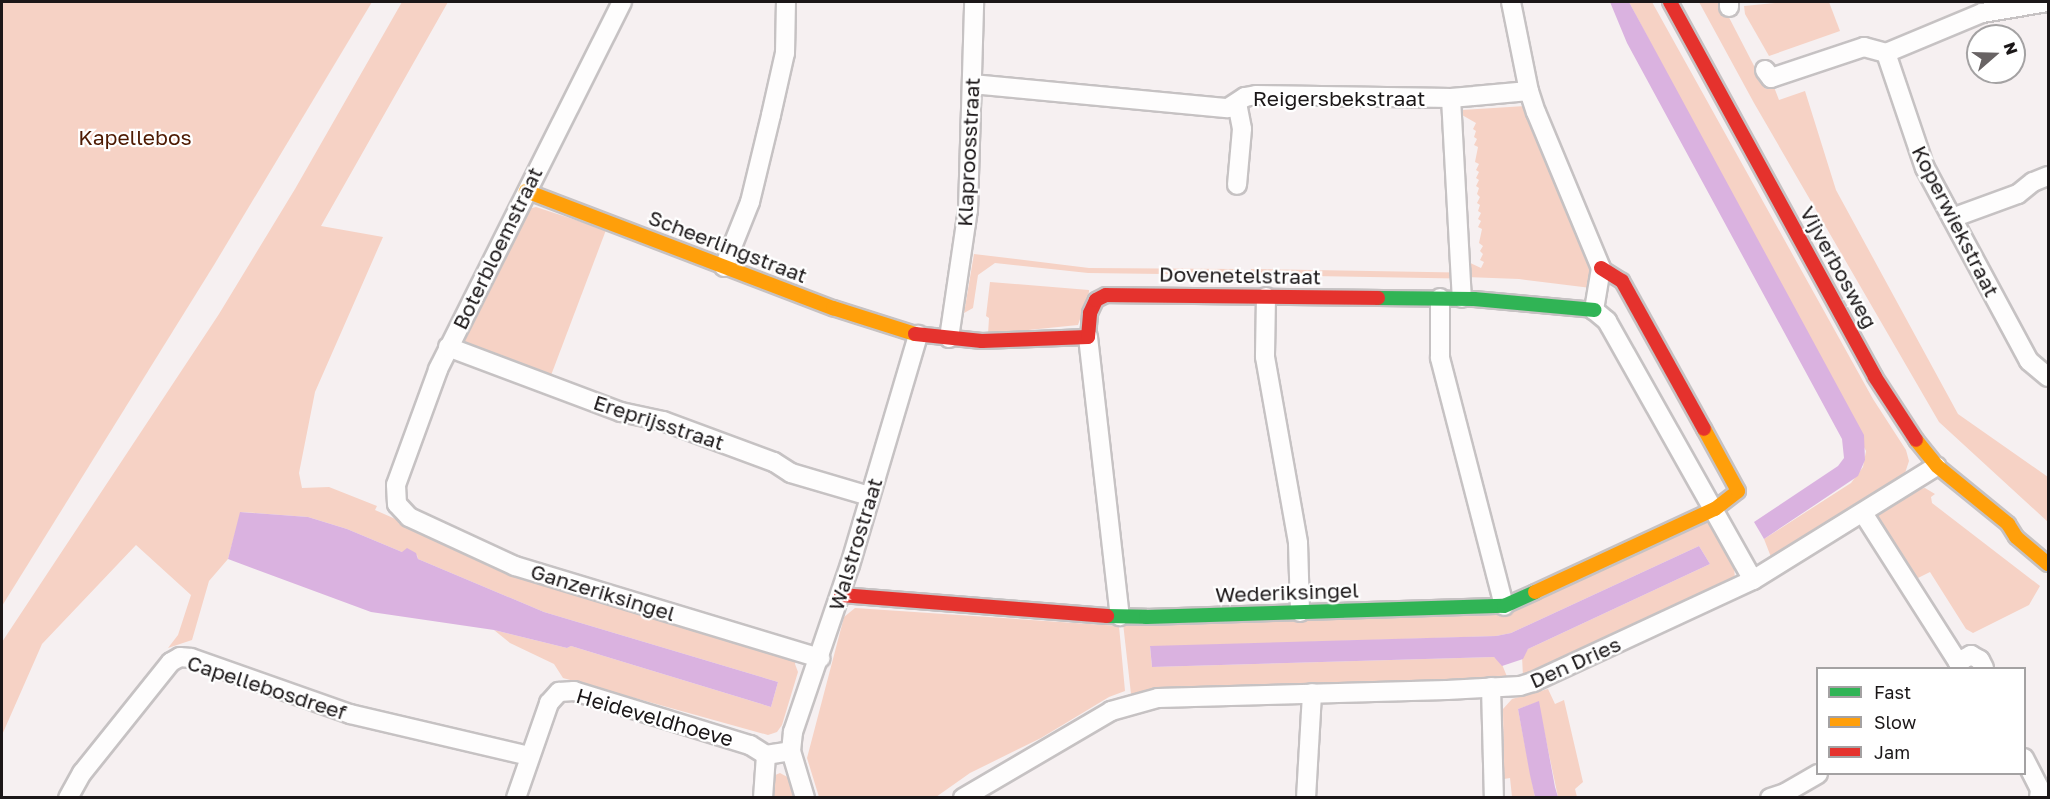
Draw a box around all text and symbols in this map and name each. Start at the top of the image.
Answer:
north arrow [1966,24,2026,84]
text: N [2000,39,2023,58]
street label: Klaproosstraat [952,77,984,227]
street label: Reigersbekstraat [1253,85,1425,111]
park label: Kapellebos [78,124,192,150]
street label: Koperwiekstraat [1907,141,2005,301]
street label: Boterbloemstraat [447,163,547,333]
street label: Vijverbosweg [1795,202,1883,332]
street label: Scheerlingstraat [645,204,811,288]
street label: Dovenetelstraat [1159,261,1321,289]
street label: Ereprijsstraat [590,389,728,455]
street label: Walstrostraat [823,475,887,613]
street label: Ganzeriksingel [528,558,678,626]
street label: Wederiksingel [1215,577,1359,607]
street label: Den Dries [1526,631,1624,693]
street label: Capellebosdreef [184,649,350,725]
legend [1816,667,2026,775]
text: Fast [1874,681,1911,703]
street label: Heideveldhoeve [574,683,736,751]
text: Slow [1874,711,1916,733]
text: Jam [1874,741,1910,763]

